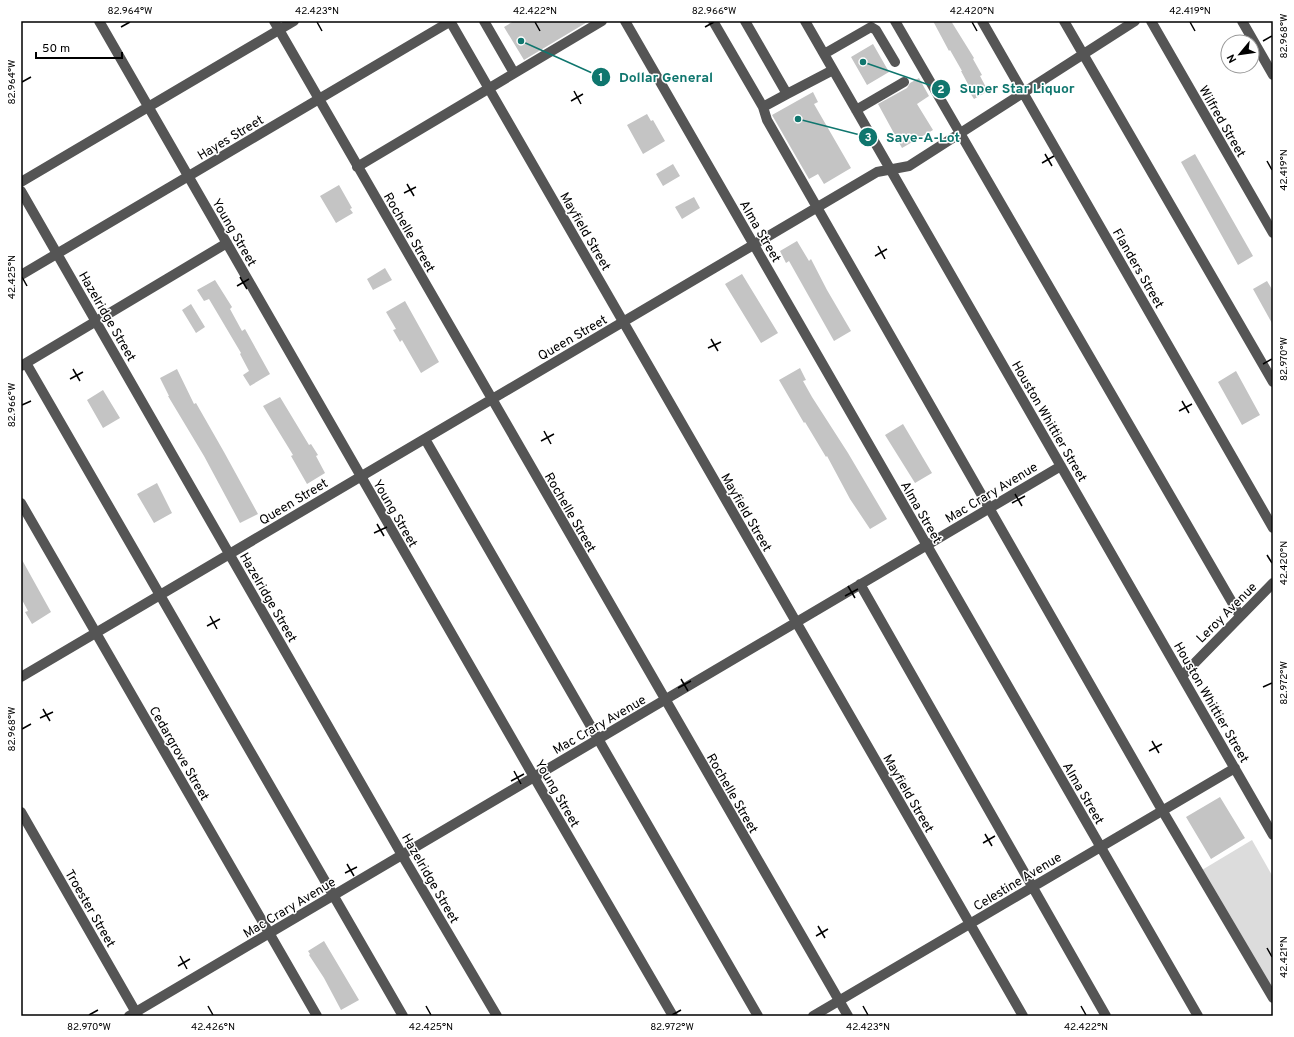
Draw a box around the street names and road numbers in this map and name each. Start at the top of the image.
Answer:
street label: Wilfred Street [1194,83,1248,161]
street label: Hayes Street [195,113,267,165]
street label: Rochelle Street [379,190,438,276]
street label: Mayfield Street [555,190,613,274]
street label: Young Street [207,196,259,270]
street label: Alma Street [735,198,783,266]
street label: Flanders Street [1108,226,1167,312]
street label: Hazelridge Street [74,269,139,365]
street label: Queen Street [536,312,611,365]
street label: Houston Whittier Street [1007,359,1089,485]
street label: Mac Crary Avenue [943,460,1041,528]
street label: Rochelle Street [540,470,599,556]
street label: Mayfield Street [716,471,774,555]
street label: Queen Street [257,476,331,529]
street label: Young Street [368,477,420,551]
street label: Alma Street [896,479,944,547]
street label: Hazelridge Street [235,550,300,646]
street label: Leroy Avenue [1194,580,1261,647]
street label: Houston Whittier Street [1169,640,1251,766]
street label: Mac Crary Avenue [551,693,649,759]
street label: Cedargrove Street [145,704,212,804]
street label: Rochelle Street [702,751,761,837]
street label: Mayfield Street [878,752,936,836]
street label: Young Street [530,757,582,831]
street label: Alma Street [1058,760,1106,828]
street label: Hazelridge Street [397,831,462,927]
street label: Celestine Avenue [971,850,1065,915]
street label: Troester Street [61,867,118,951]
street label: Mac Crary Avenue [241,875,339,943]

